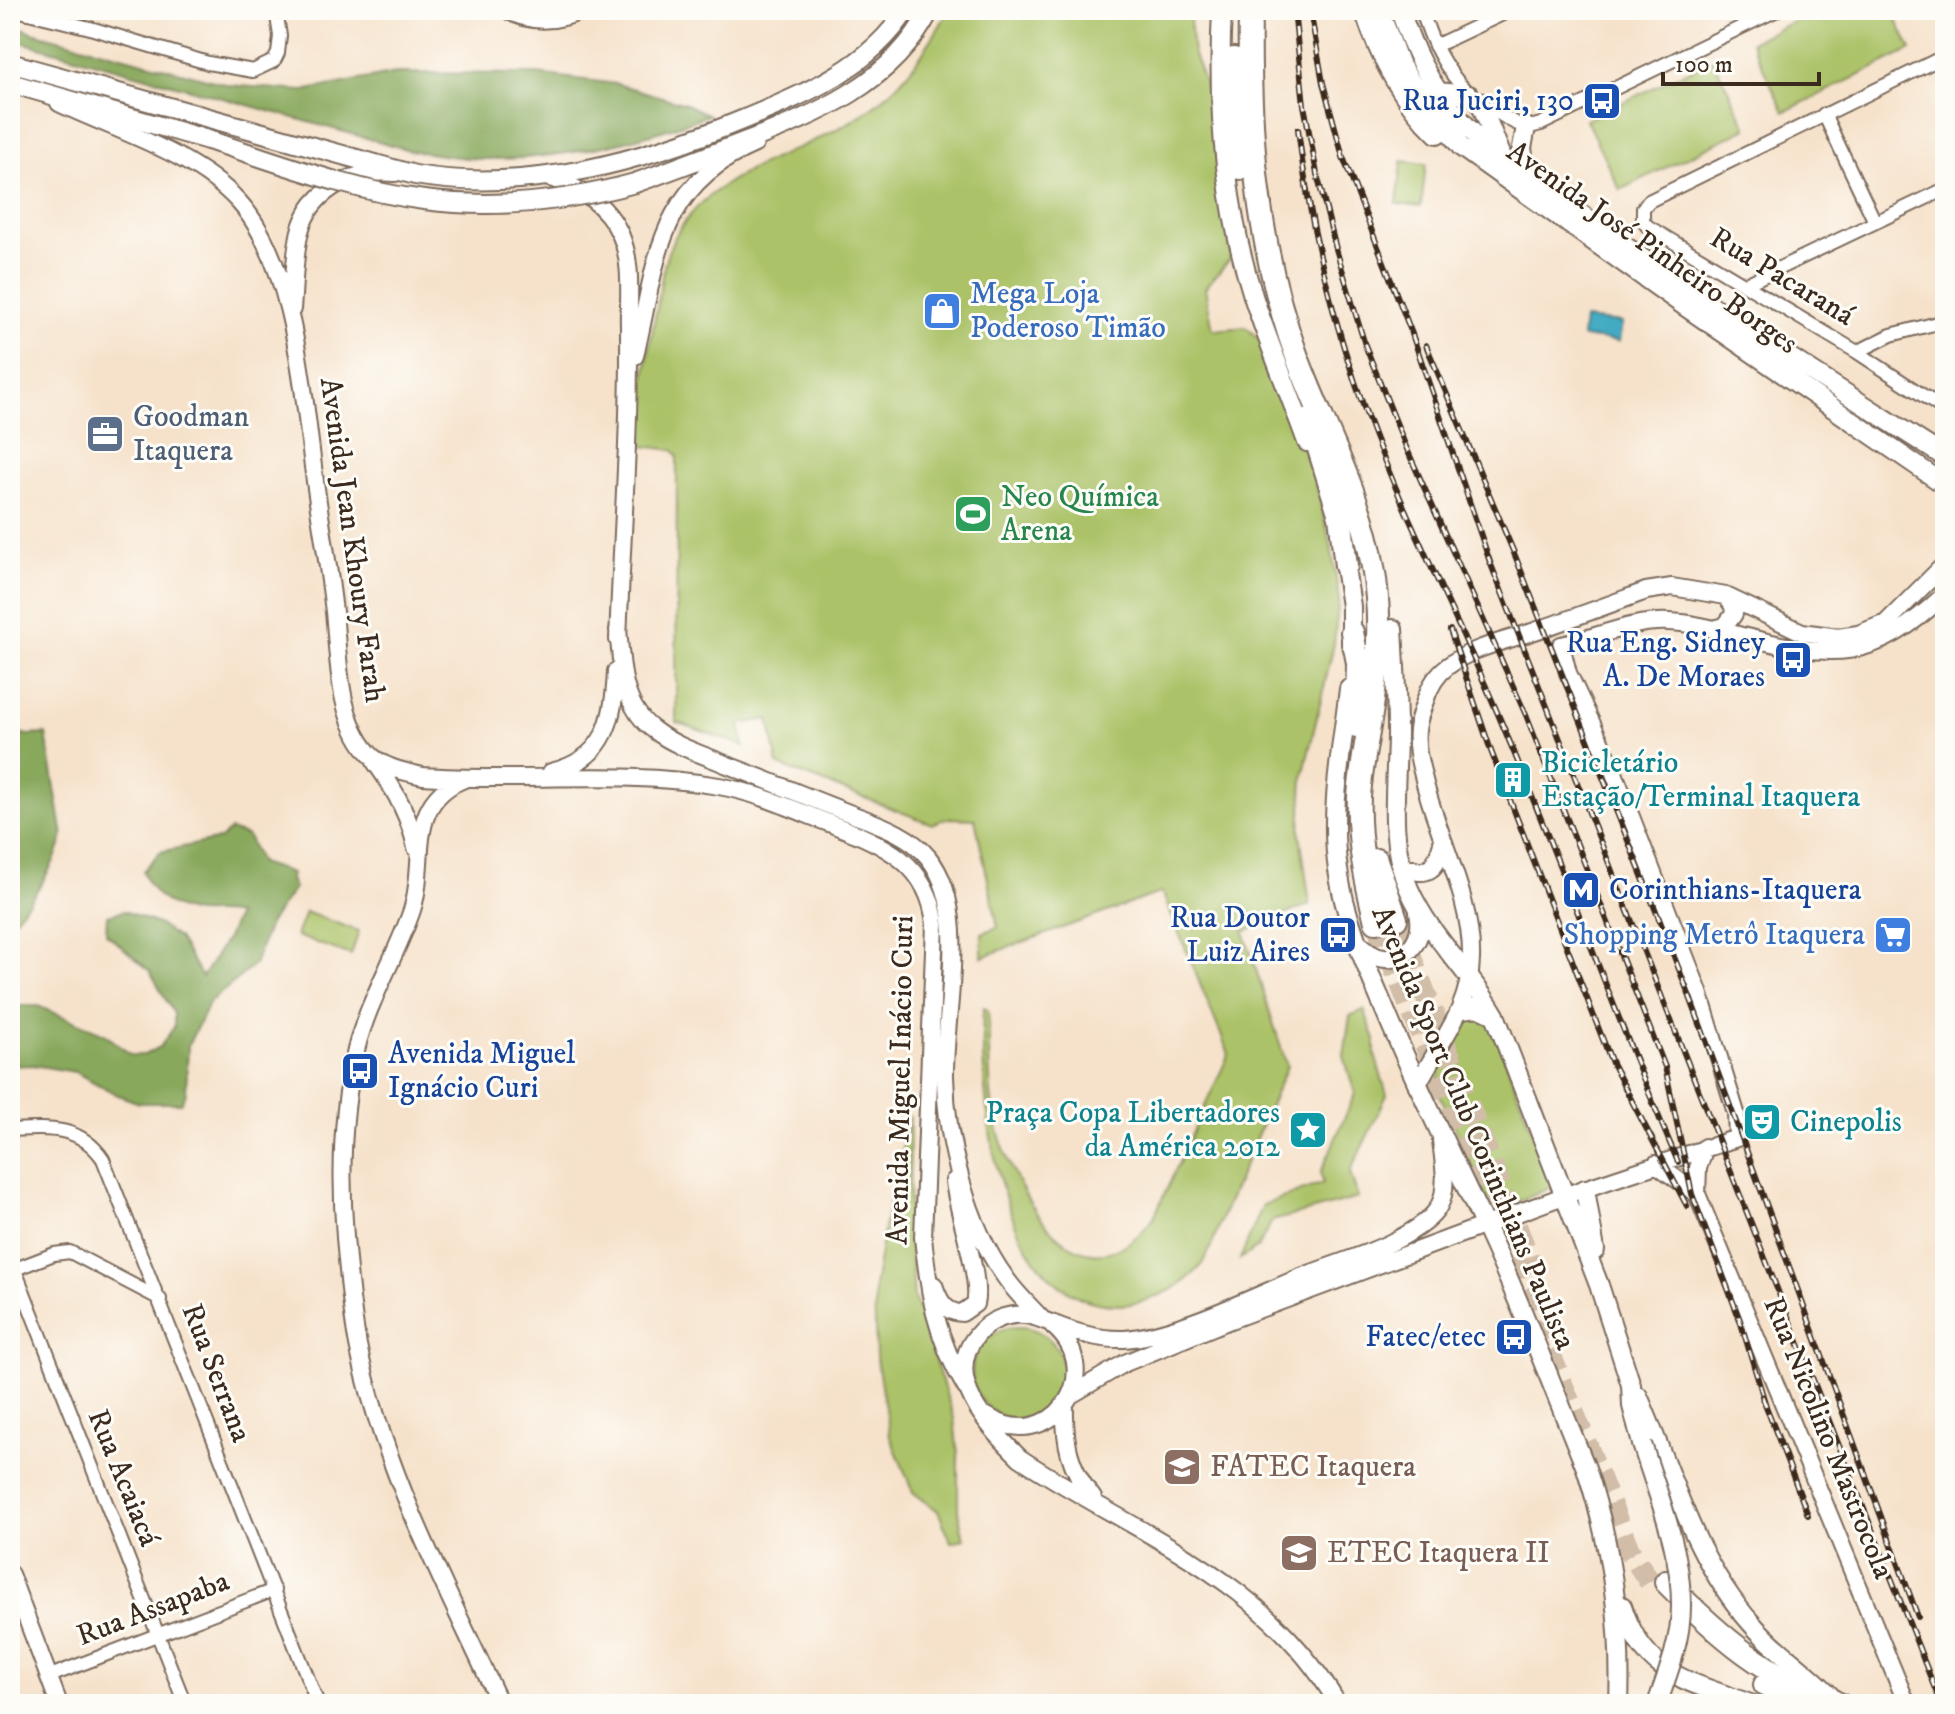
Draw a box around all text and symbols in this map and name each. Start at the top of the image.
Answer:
scale bar [1663,36,1819,86]
text: 100 m [1675,50,1733,80]
bus stop icon: Rua Juciri, 130 [1581,80,1623,122]
place label: Rua Juciri, 130 [1402,83,1574,120]
street label: Avenida José Pinheiro Borges [1499,133,1805,363]
street label: Rua Pacaraná [1703,219,1861,335]
place label: Mega Loja Poderoso Timão [970,276,1166,347]
shop icon: Mega Loja Poderoso Timão [921,290,963,332]
street label: Avenida Jean Khoury Farah [311,375,393,705]
place label: Goodman Itaquera [133,399,249,470]
office icon: Goodman Itaquera [84,413,126,455]
place label: Neo Química Arena [1001,479,1159,550]
sports icon: Neo Química Arena [952,493,994,535]
place label: Rua Eng. Sidney A. De Moraes [1566,625,1766,696]
bus stop icon: Rua Eng. Sidney A. De Moraes [1772,639,1814,681]
place label: Bicicletário Estação/Terminal Itaquera [1541,745,1861,816]
building icon: Bicicletário Estação/Terminal Itaquera [1492,759,1534,801]
metro station icon: Corinthians-Itaquera [1560,869,1602,911]
place label: Corinthians-Itaquera [1609,872,1862,909]
place label: Rua Doutor Luiz Aires [1170,900,1310,971]
street label: Avenida Sport Club Corinthians Paulista [1362,901,1584,1356]
bus stop icon: Rua Doutor Luiz Aires [1317,914,1359,956]
supermarket icon: Shopping Metrô Itaquera [1872,914,1914,956]
street label: Avenida Miguel Inácio Curi [880,915,922,1245]
place label: Shopping Metrô Itaquera [1563,917,1865,954]
place label: Avenida Miguel Ignácio Curi [388,1036,575,1107]
bus stop icon: Avenida Miguel Ignácio Curi [339,1050,381,1092]
place label: Praça Copa Libertadores da América 2012 [985,1095,1280,1166]
theatre icon: Cinepolis [1741,1101,1783,1143]
place label: Cinepolis [1790,1104,1902,1141]
place icon: Praça Copa Libertadores da América 2012 [1287,1109,1329,1151]
street label: Rua Nicolino Mastrocola [1755,1292,1902,1585]
street label: Rua Serrana [173,1299,259,1448]
bus stop icon: Fatec/etec [1493,1316,1535,1358]
place label: Fatec/etec [1365,1319,1486,1356]
street label: Rua Acaiacá [79,1404,167,1552]
school or university icon: FATEC Itaquera [1161,1446,1203,1488]
place label: FATEC Itaquera [1210,1449,1416,1486]
school or university icon: ETEC Itaquera II [1278,1532,1320,1574]
place label: ETEC Itaquera II [1327,1535,1550,1572]
street label: Rua Assapaba [72,1563,235,1655]

